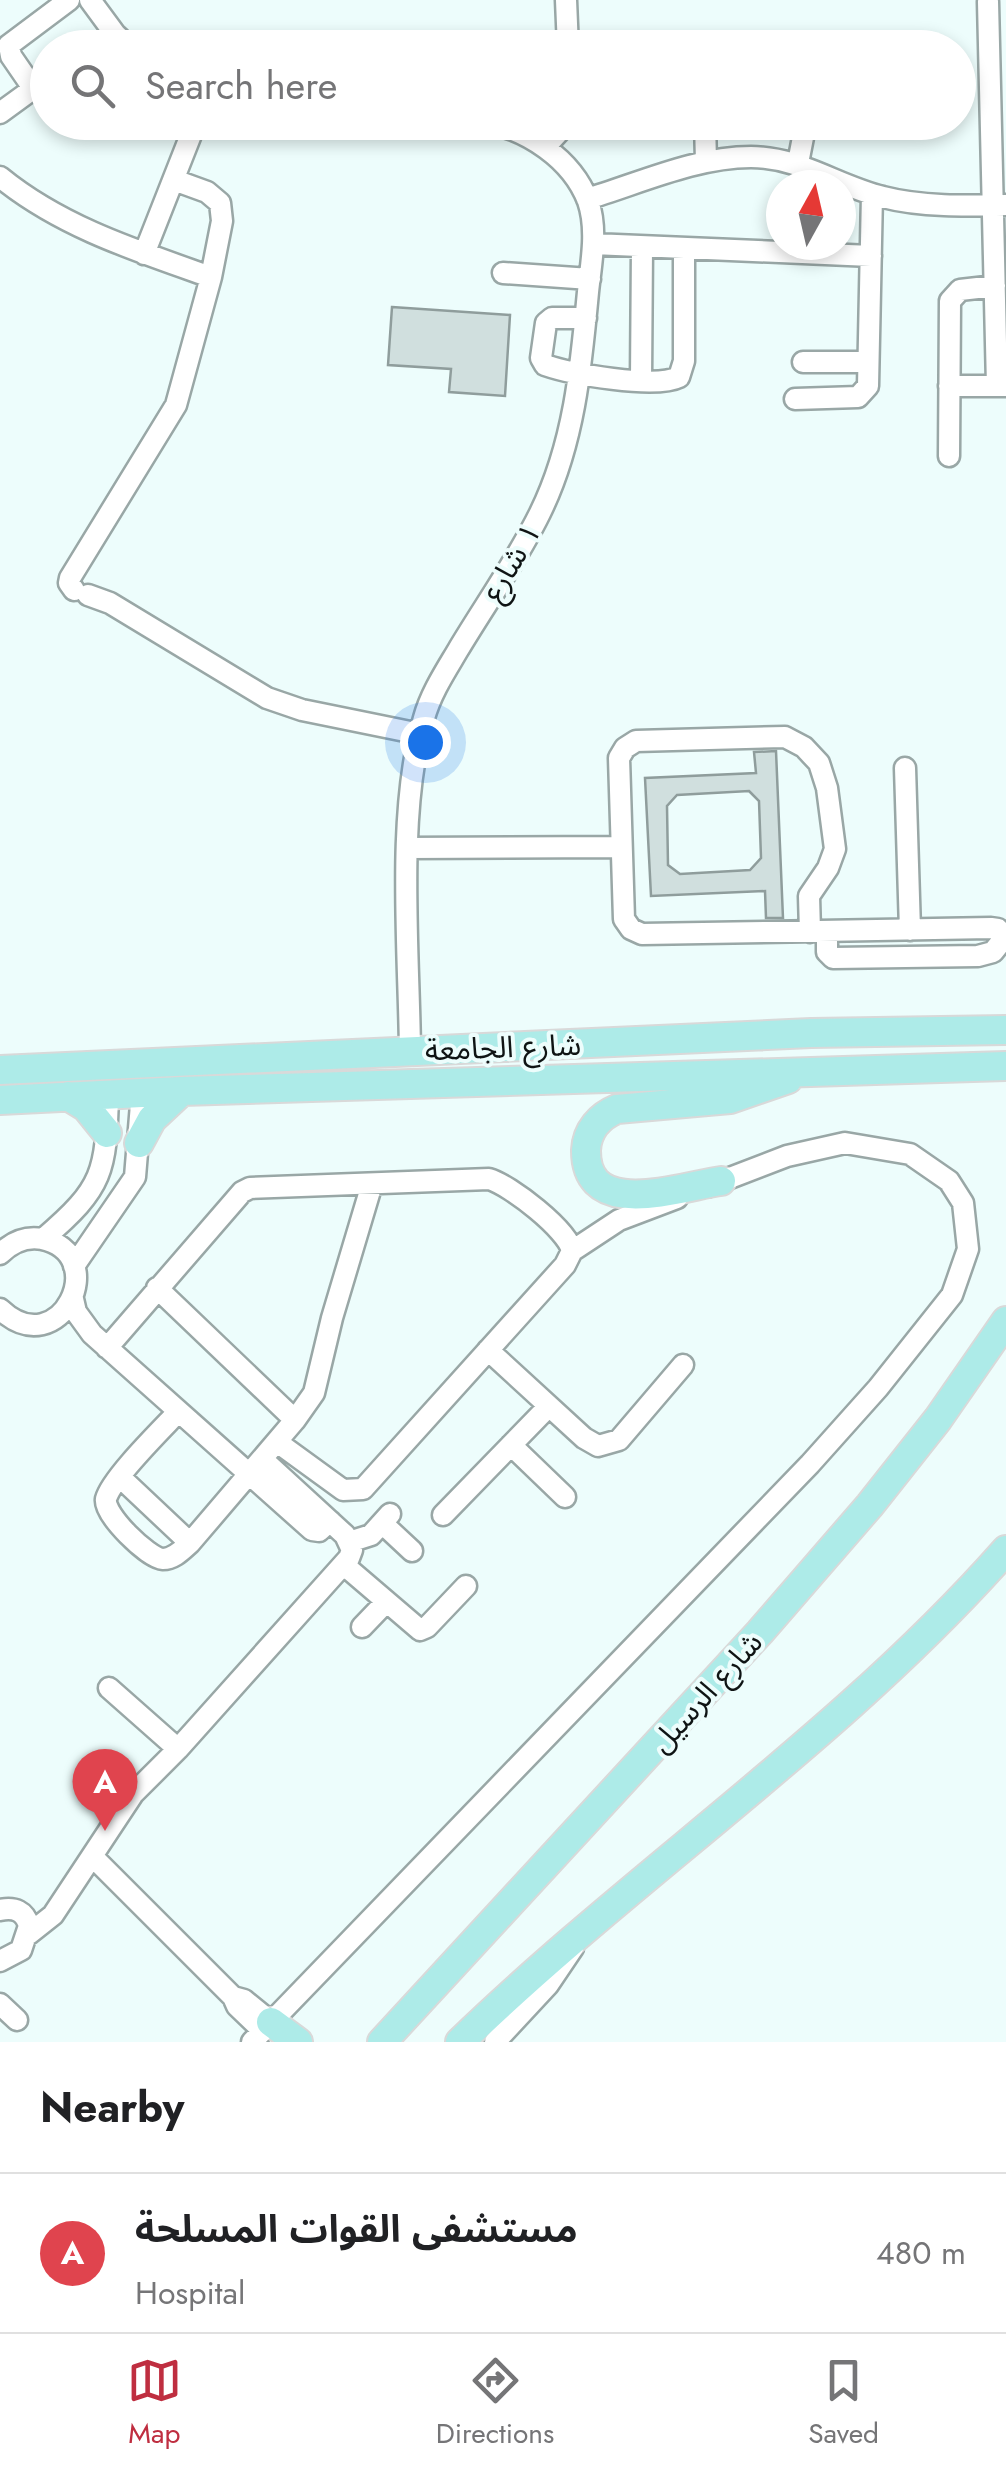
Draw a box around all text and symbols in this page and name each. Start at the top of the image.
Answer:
search box [30,30,976,140]
icon: search [65,58,120,113]
text: Search here [145,58,337,113]
north arrow [766,170,856,260]
street label: ١ شارع [471,515,552,610]
your location [400,717,451,768]
street label: شارع الجامعة [424,1023,582,1072]
street label: شارع الرسيل [640,1622,773,1763]
pin: A [72,1748,138,1831]
text: Nearby [40,2077,184,2138]
text: مستشفى القوات المسلحة [135,2201,578,2256]
text: A [61,2230,84,2276]
text: 480 m [876,2230,966,2276]
text: Hospital [135,2270,245,2316]
tab: Map [127,2353,182,2454]
tab: Directions [436,2353,554,2454]
tab: Saved [808,2353,879,2454]

